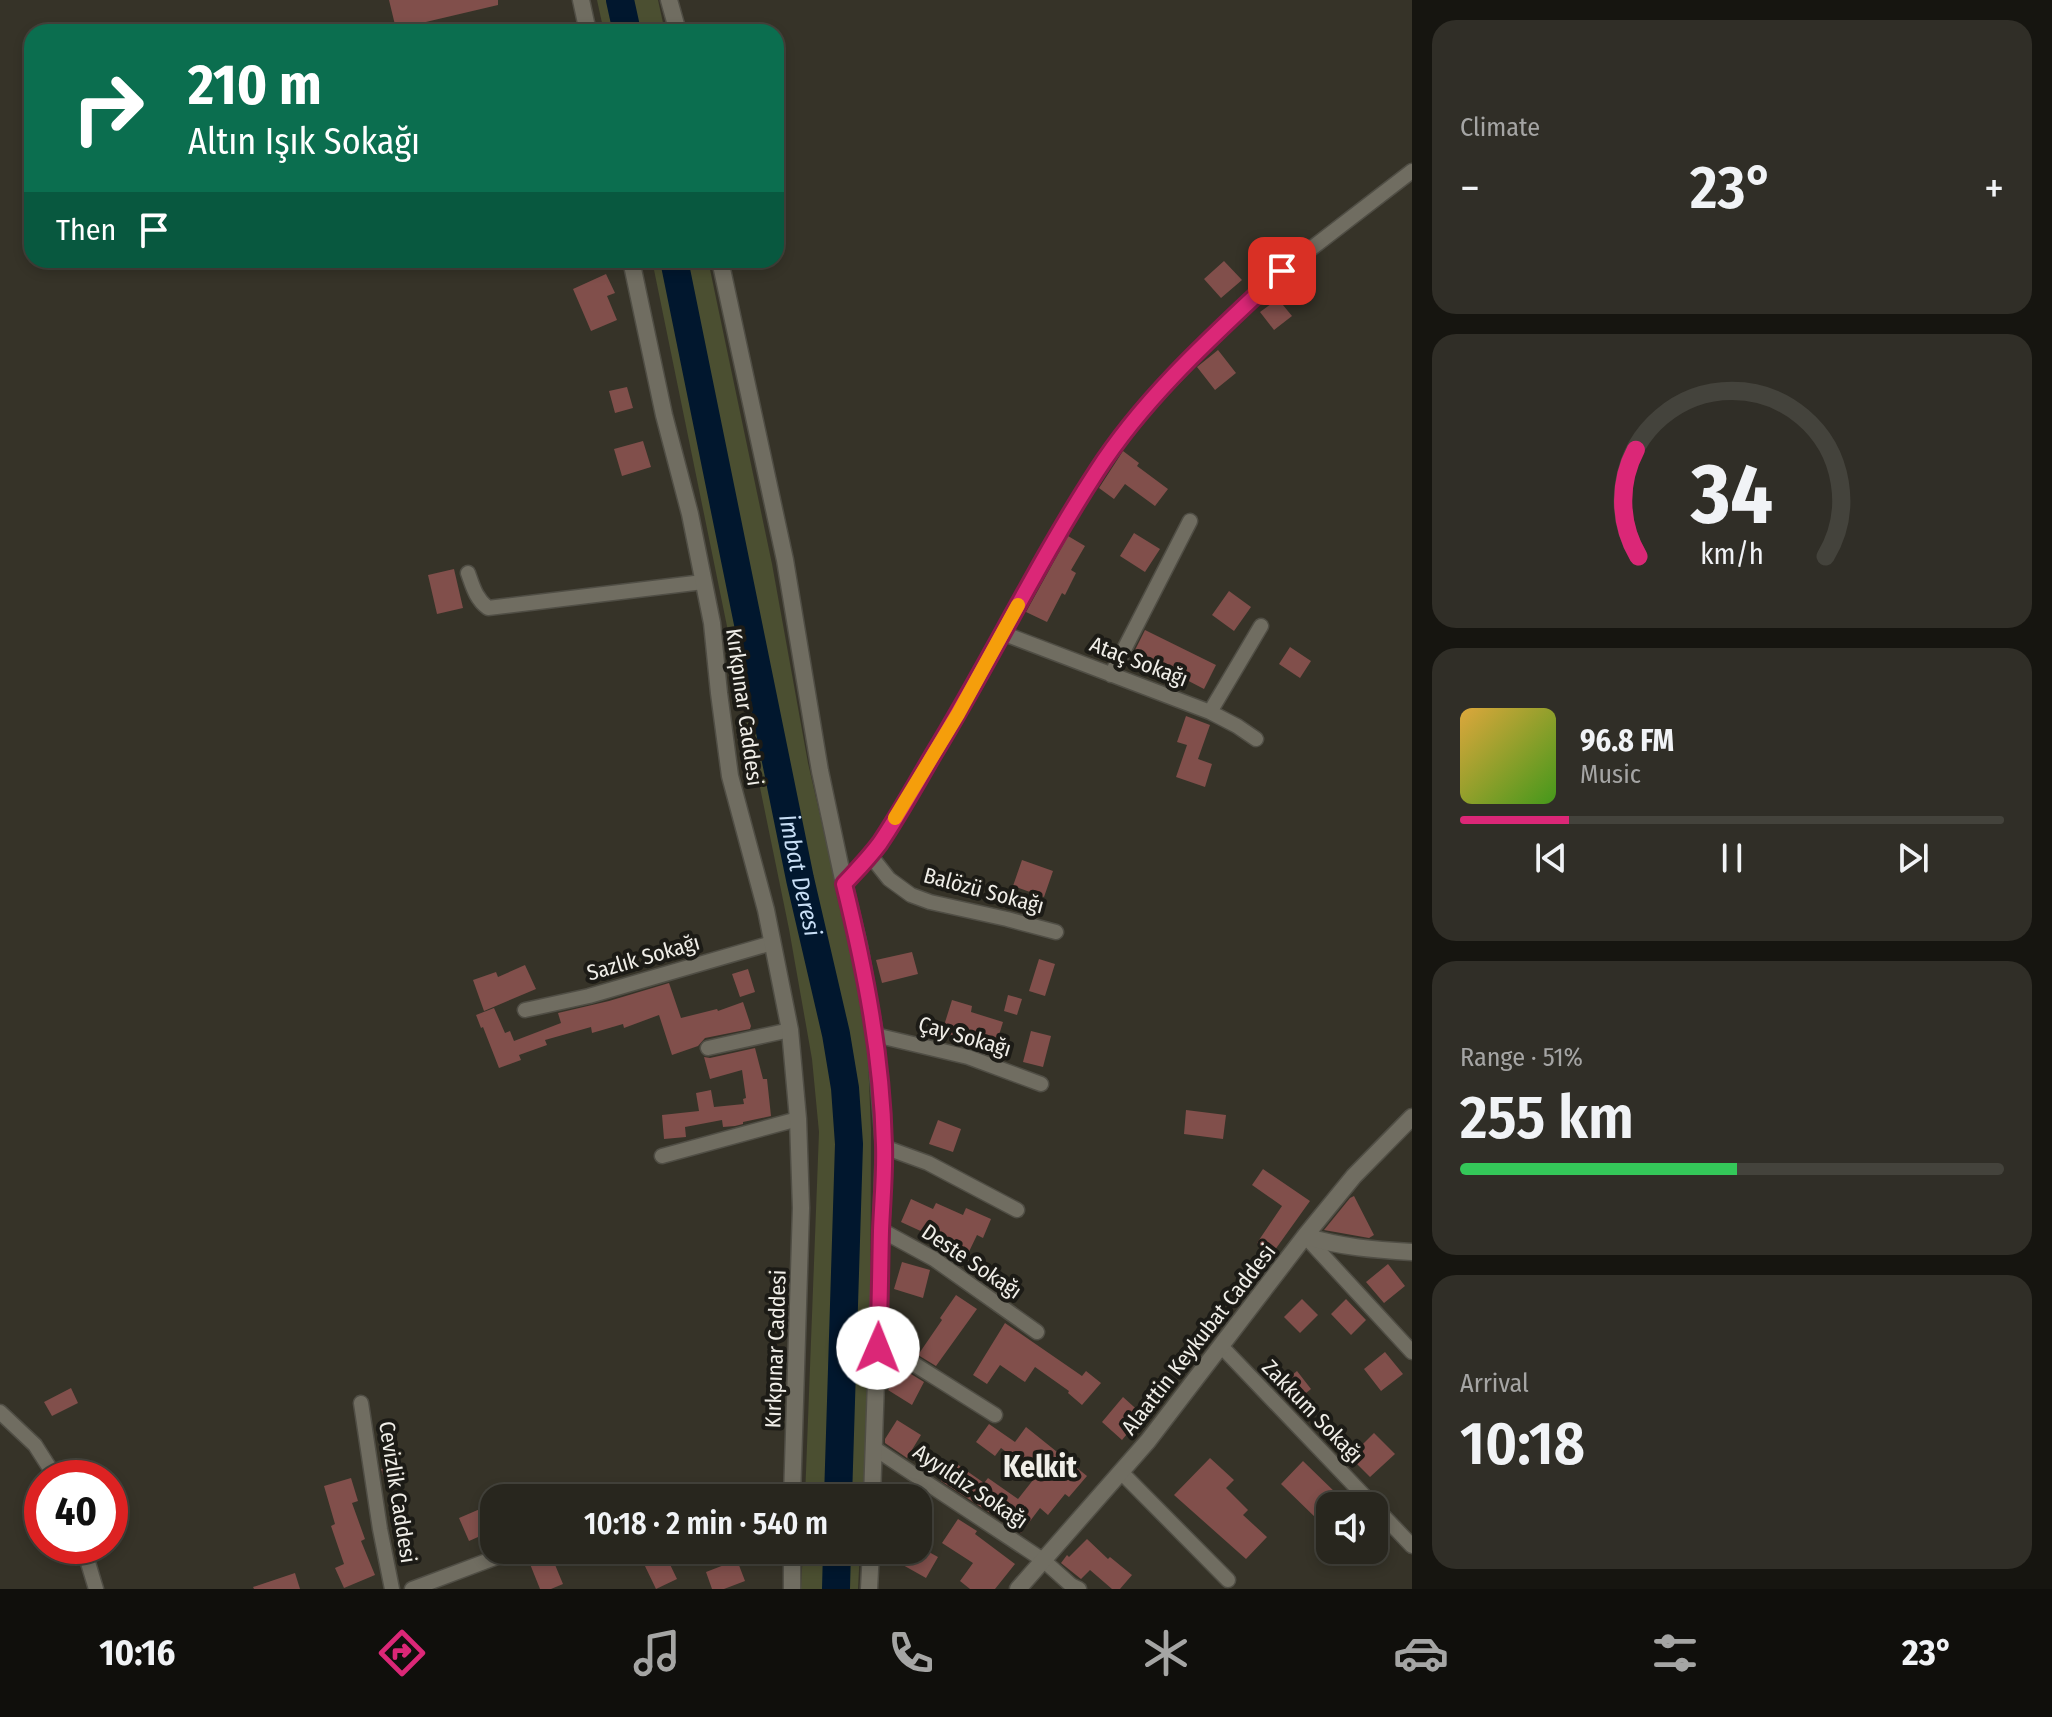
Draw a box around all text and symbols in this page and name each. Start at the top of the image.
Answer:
text: 210 m [188,52,322,119]
icon: right [56,56,160,160]
text: Climate [1460,112,1540,143]
text: Altın Işık Sokağı [188,120,420,164]
text: 23° [1690,152,1774,224]
text: − [1460,162,1480,215]
text: + [1984,162,2004,215]
icon: arrive [132,208,176,252]
text: Then [56,212,116,248]
pin [1248,237,1316,305]
icon: arrive [1260,249,1304,293]
text: 34 [1690,444,1773,544]
text: km/h [1700,537,1764,572]
street label: Kırkpınar Caddesi [720,627,769,788]
street label: Ataç Sokağı [1086,630,1192,692]
text: 96.8 FM [1580,723,1674,759]
text: Music [1580,759,1641,790]
water label: İmbat Deresi [773,812,827,939]
icon: previous [1529,836,1573,880]
icon: pause [1710,836,1754,880]
icon: next [1891,836,1935,880]
street label: Balözü Sokağı [921,861,1047,920]
street label: Sazlık Sokağı [584,929,703,986]
street label: Çay Sokağı [915,1010,1014,1064]
text: Range · 51% [1460,1042,1583,1073]
text: 255 km [1460,1082,1634,1154]
street label: Deste Sokağı [917,1218,1027,1305]
street label: Alaattin Keykubat Caddesi [1115,1239,1281,1440]
street label: Kırkpınar Caddesi [759,1269,792,1429]
position arrow [836,1306,920,1390]
street label: Zakkum Sokağı [1257,1354,1369,1469]
text: Arrival [1460,1368,1529,1399]
text: 10:18 [1460,1408,1585,1480]
street label: Cevizlik Caddesi [373,1419,422,1565]
street label: Ayyıldız Sokağı [908,1438,1033,1535]
district label: Kelkit [1003,1449,1077,1485]
speed limit sign: 40 [24,1460,128,1564]
map controls [1316,1492,1388,1564]
button: sound [1316,1492,1388,1564]
text: 10:18 · 2 min · 540 m [584,1506,828,1542]
icon: directions [374,1625,430,1681]
icon: music [629,1625,685,1681]
icon: phone [883,1625,939,1681]
icon: climate [1138,1625,1194,1681]
icon: car [1393,1625,1449,1681]
icon: filters [1647,1625,1703,1681]
text: 10:16 [99,1631,175,1675]
text: 23° [1902,1631,1953,1675]

